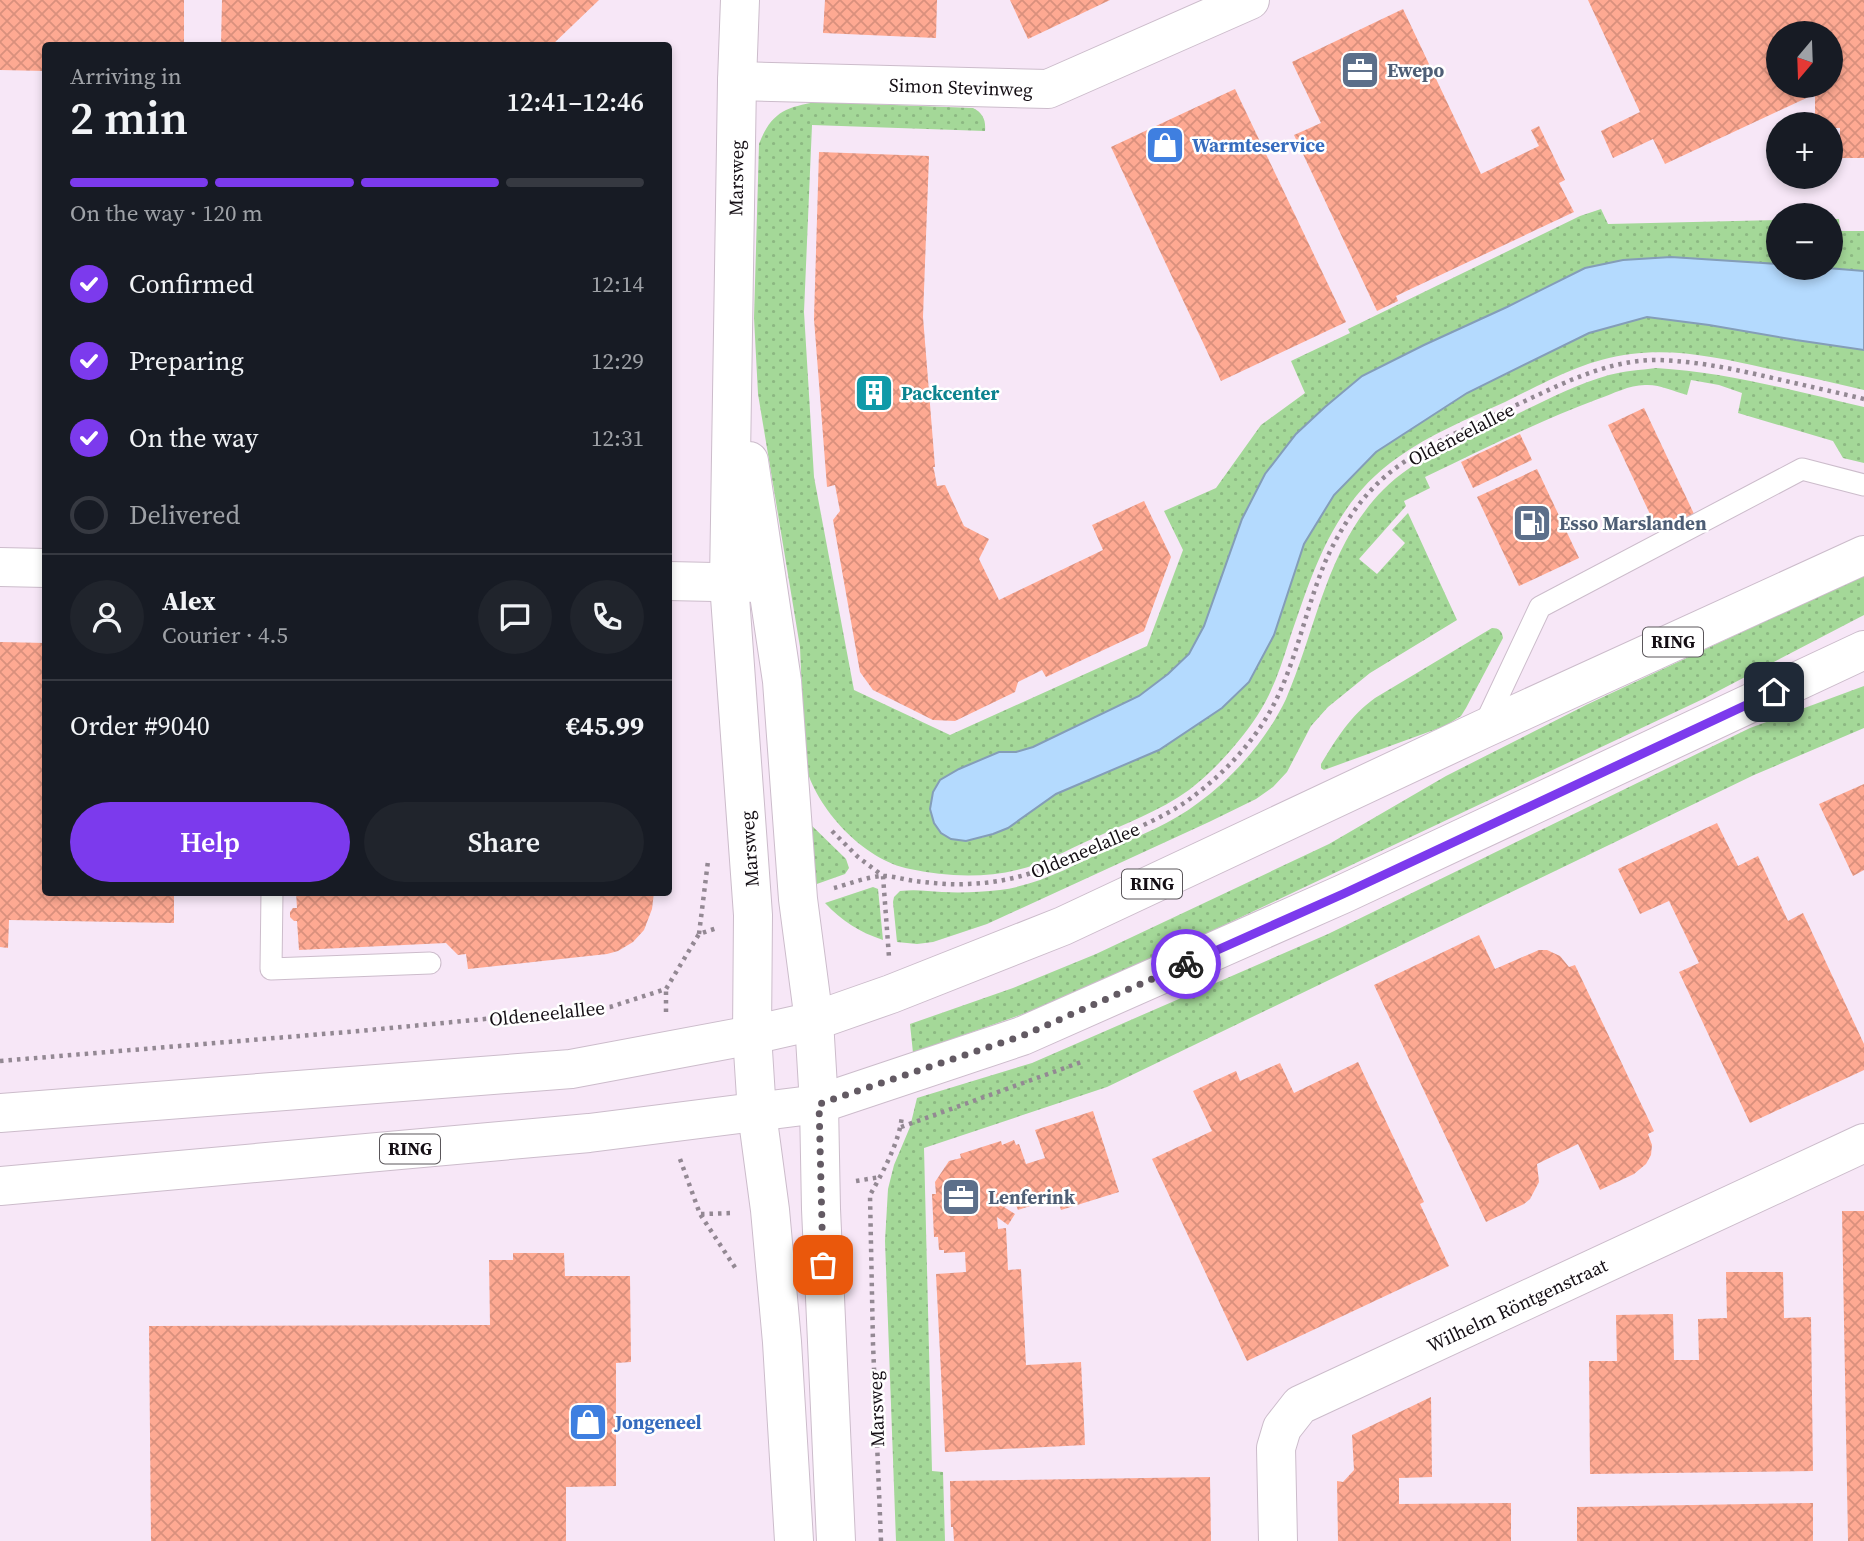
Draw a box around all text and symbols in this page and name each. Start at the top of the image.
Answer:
north arrow [1766,21,1843,98]
map controls [1766,21,1843,280]
office icon: Ewepo [1339,49,1381,91]
place label: Ewepo [1387,57,1445,83]
text: Arriving in [70,60,182,92]
street label: Simon Stevinweg [889,71,1034,103]
text: 12:41–12:46 [507,84,644,120]
text: 2 min [70,86,188,149]
button: + [1766,112,1843,189]
shop icon: Warmteservice [1144,124,1186,166]
place label: Warmteservice [1192,132,1325,158]
street label: Marsweg [722,140,750,216]
text: On the way · 120 m [70,197,263,229]
button: − [1766,203,1843,280]
icon: check [70,265,108,303]
text: Confirmed [129,266,254,302]
text: 12:14 [591,268,644,300]
icon: check [70,342,108,380]
text: Preparing [129,343,244,379]
text: 12:29 [591,345,644,377]
building icon: Packcenter [853,372,895,414]
place label: Packcenter [901,380,999,406]
street label: Oldeneelallee [1403,396,1519,472]
icon: check [70,419,108,457]
text: On the way [129,420,258,456]
text: 12:31 [591,422,644,454]
text: Delivered [129,497,240,533]
fuel station icon: Esso Marslanden [1511,502,1553,544]
place label: Esso Marslanden [1559,510,1707,536]
button: person [70,580,144,654]
button: chat [478,580,552,654]
button: phone [570,580,644,654]
text: Alex [162,583,216,619]
text: Courier · 4.5 [162,619,288,651]
road number: RING [1643,628,1703,656]
pin [1744,662,1804,722]
icon: home [1755,673,1793,711]
text: Order #9040 [70,708,210,744]
text: €45.99 [566,708,644,744]
button: Help [70,802,350,882]
button: Share [364,802,644,882]
street label: Marsweg [733,810,765,888]
street label: Oldeneelallee [1026,815,1144,885]
road number: RING [1122,870,1182,898]
courier [1151,929,1221,999]
icon: bike [1167,945,1205,983]
street label: Oldeneelallee [488,994,606,1032]
road number: RING [380,1134,440,1164]
office icon: Lenferink [940,1176,982,1218]
place label: Lenferink [988,1184,1076,1210]
pin [793,1235,853,1295]
icon: bag [804,1246,842,1284]
street label: Wilhelm Röntgenstraat [1423,1251,1612,1358]
street label: Marsweg [862,1370,890,1447]
shop icon: Jongeneel [567,1401,609,1443]
place label: Jongeneel [614,1409,702,1435]

